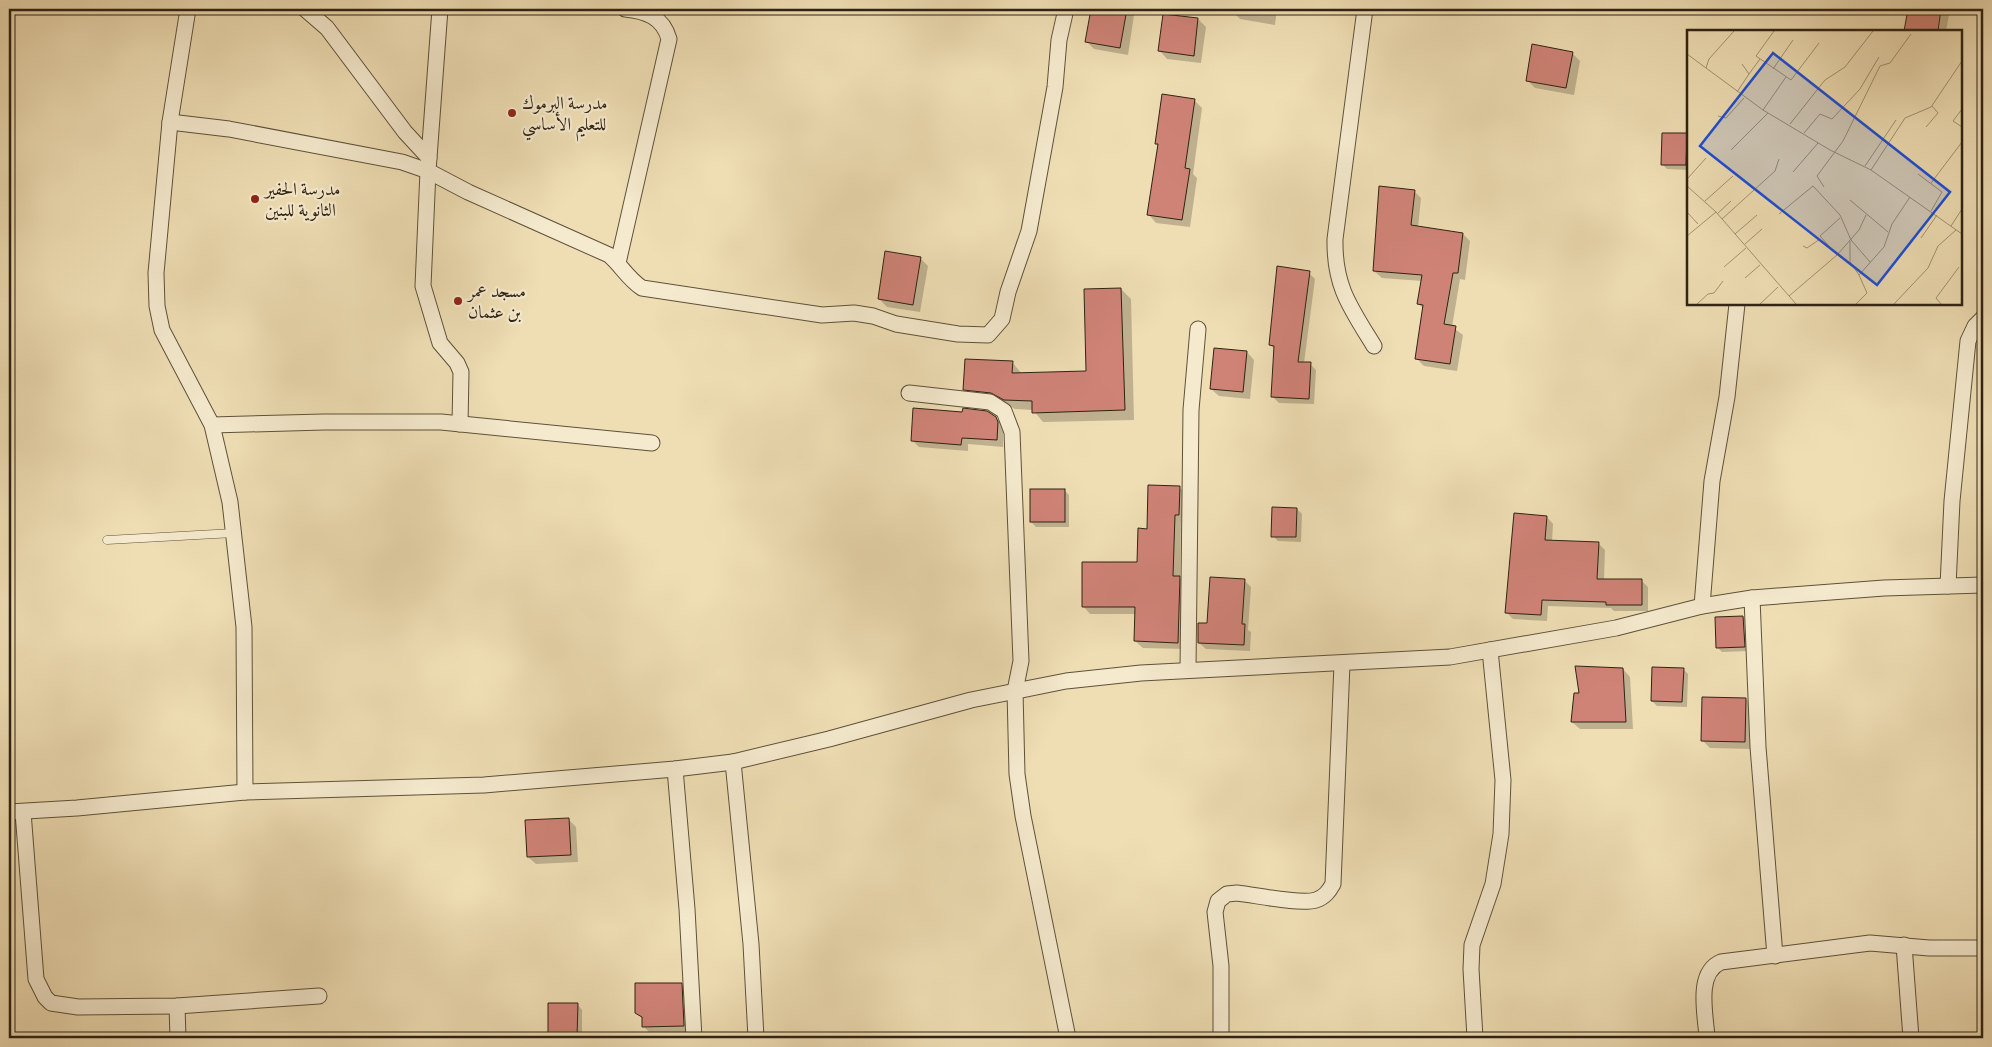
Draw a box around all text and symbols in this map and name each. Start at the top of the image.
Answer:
inset map [1687,30,1962,305]
place label: مدرسة اليرموك للتعليم الأساسي [522,92,608,142]
marker: مدرسة اليرموك للتعليم الأساسي [506,107,518,119]
place label: مدرسة الحفير الثانوية للبنين [263,178,341,221]
marker: مدرسة الحفير الثانوية للبنين [249,193,261,205]
place label: مسجد عمر بن عثمان [466,280,526,323]
marker: مسجد عمر بن عثمان [452,295,464,307]

